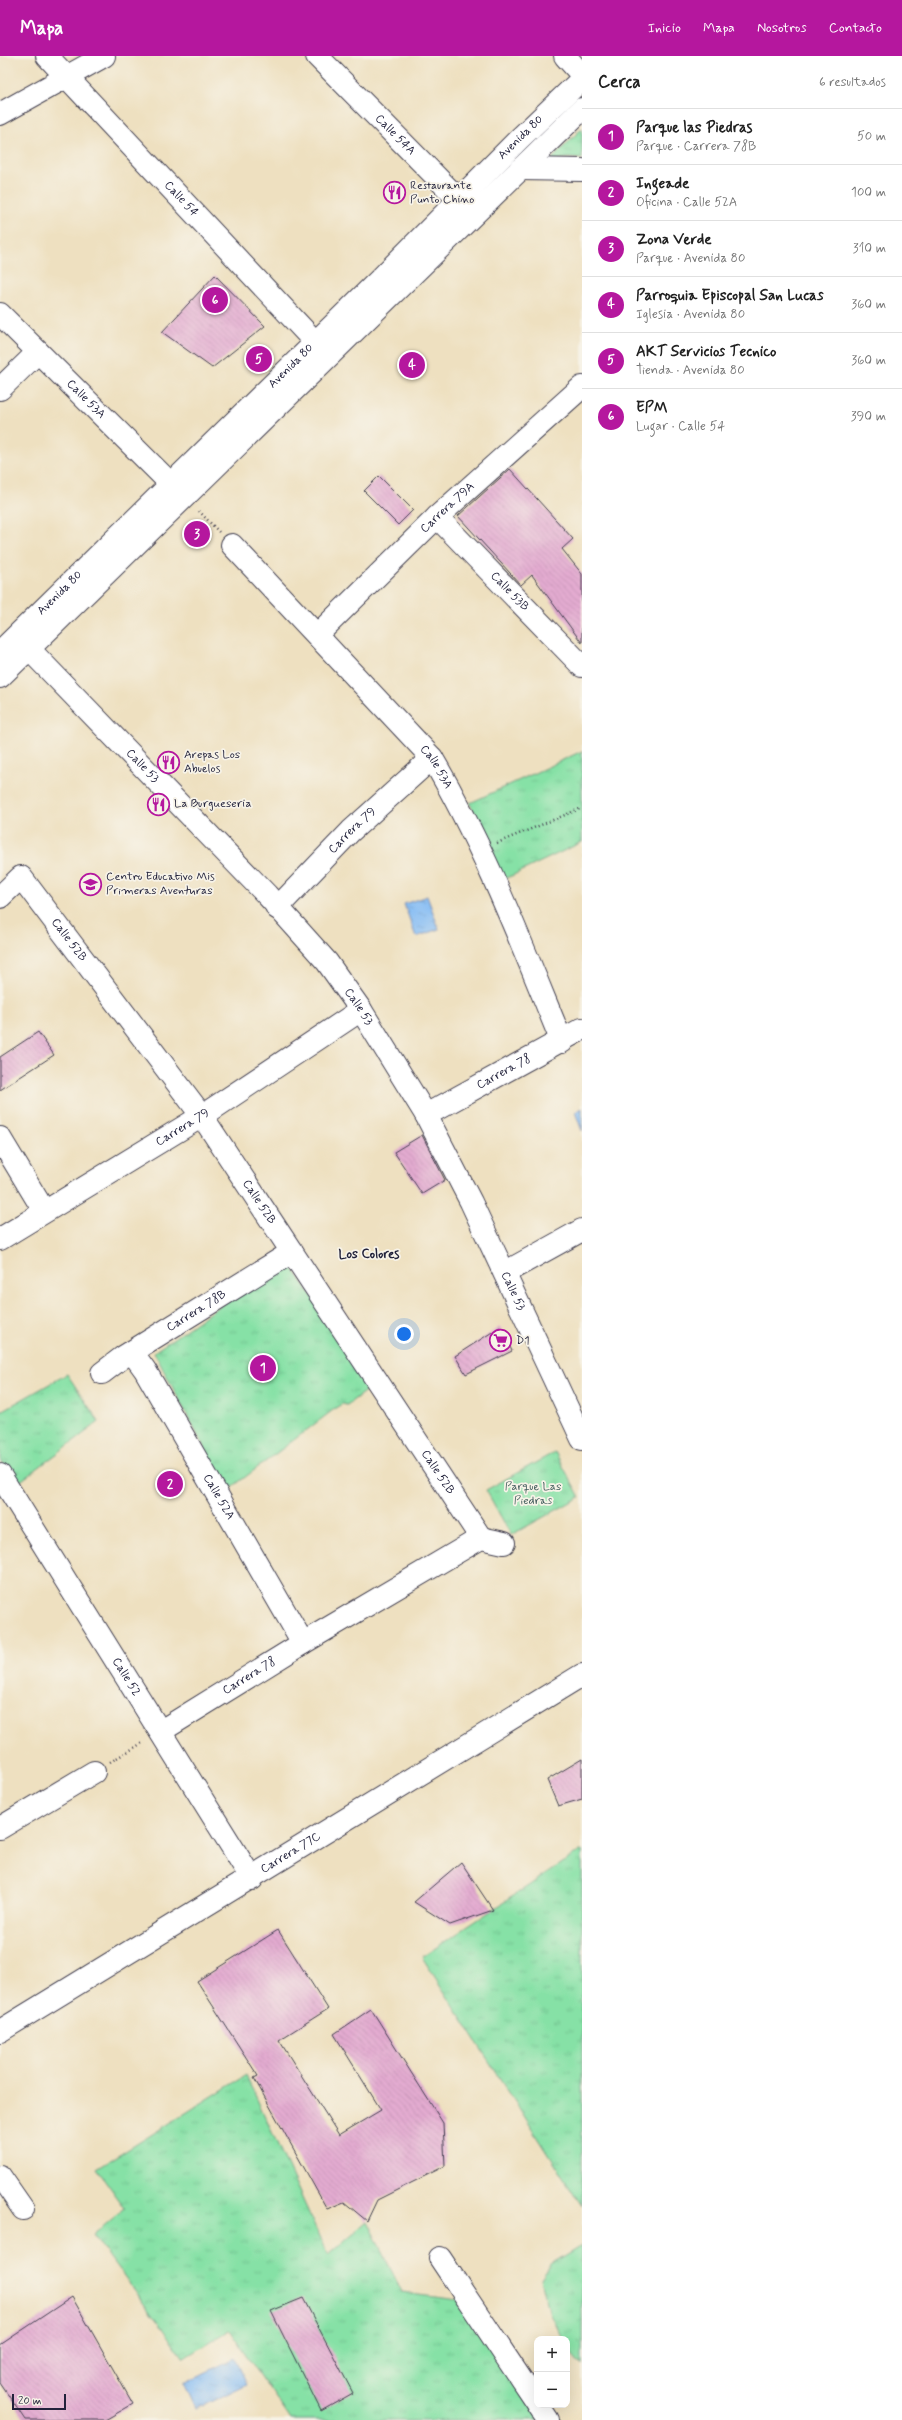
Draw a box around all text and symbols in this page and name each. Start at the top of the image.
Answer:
text: Mapa [20,16,63,41]
text: Inicio [648,19,681,37]
text: Mapa [703,19,735,37]
text: Nosotros [757,19,807,37]
text: Contacto [829,19,882,37]
text: Cerca [598,71,641,93]
text: 6 resultados [819,74,886,91]
street label: Calle 54A [371,111,419,159]
street label: Avenida 80 [495,112,547,163]
text: Parque las Piedras [636,118,753,138]
text: 1 [608,128,614,145]
text: 50 m [857,128,886,145]
text: Parque · Carrera 78B [636,138,756,155]
text: Ingeade [636,174,689,194]
street label: Calle 54 [160,178,202,220]
place label: Restaurante Punto Chino [410,178,474,208]
restaurant icon: Restaurante Punto Chino [382,180,408,206]
text: 2 [608,184,614,201]
text: 100 m [851,184,886,201]
text: Oficina · Calle 52A [636,194,737,211]
text: Zona Verde [636,230,712,250]
text: 3 [608,240,614,257]
text: 310 m [853,240,886,257]
text: Parque · Avenida 80 [636,250,745,267]
pin: 6 [202,285,228,315]
text: Parroquia Episcopal San Lucas [636,286,824,306]
text: 4 [607,296,615,313]
text: 360 m [851,296,886,313]
text: Iglesia · Avenida 80 [636,306,745,323]
street label: Avenida 80 [265,340,317,392]
text: AKT Servicios Tecnico [636,342,776,362]
pin: 5 [246,344,272,374]
pin: 4 [399,350,425,380]
text: 5 [607,352,615,369]
text: 360 m [851,352,886,369]
text: Tienda · Avenida 80 [636,362,745,379]
street label: Calle 53A [63,376,109,422]
text: EPM [636,398,668,418]
text: 6 [608,408,614,425]
text: 390 m [851,408,886,425]
text: Lugar · Calle 54 [636,418,725,435]
street label: Carrera 79A [417,479,478,537]
pin: 3 [184,519,210,549]
street label: Avenida 80 [34,567,86,619]
street label: Calle 53B [487,568,533,615]
street label: Calle 53A [416,742,456,792]
street label: Calle 53 [122,746,162,787]
place label: Arepas Los Abuelos [184,747,240,777]
restaurant icon: Arepas Los Abuelos [155,749,181,775]
restaurant icon: La Burgueseria [146,791,172,817]
place label: La Burgueseria [174,796,252,812]
street label: Carrera 79 [325,804,380,857]
place label: Centro Educativo Mis Primeras Aventuras [106,869,215,899]
school or university icon: Centro Educativo Mis Primeras Aventuras [78,871,104,897]
street label: Calle 52B [47,915,90,965]
street label: Calle 53 [340,985,377,1028]
street label: Carrera 78 [474,1051,534,1093]
street label: Carrera 79 [153,1105,213,1150]
street label: Calle 52B [238,1177,280,1228]
district label: Los Colores [339,1246,399,1263]
street label: Calle 53 [497,1269,529,1313]
street label: Carrera 78B [164,1287,230,1336]
your location [394,1324,414,1344]
supermarket icon: D1 [488,1328,514,1354]
place label: D1 [516,1333,530,1349]
pin: 1 [250,1353,276,1383]
street label: Calle 52B [417,1447,458,1498]
pin: 2 [157,1469,183,1499]
street label: Calle 52A [199,1471,238,1523]
park label: Parque Las Piedras [505,1479,561,1509]
street label: Carrera 78 [220,1654,279,1699]
street label: Calle 52 [108,1655,144,1699]
street label: Carrera 77C [258,1828,324,1878]
map controls [534,2336,570,2408]
button: + [534,2336,570,2372]
button: − [534,2372,570,2408]
scale bar [12,2392,66,2411]
text: 20 m [18,2394,41,2408]

